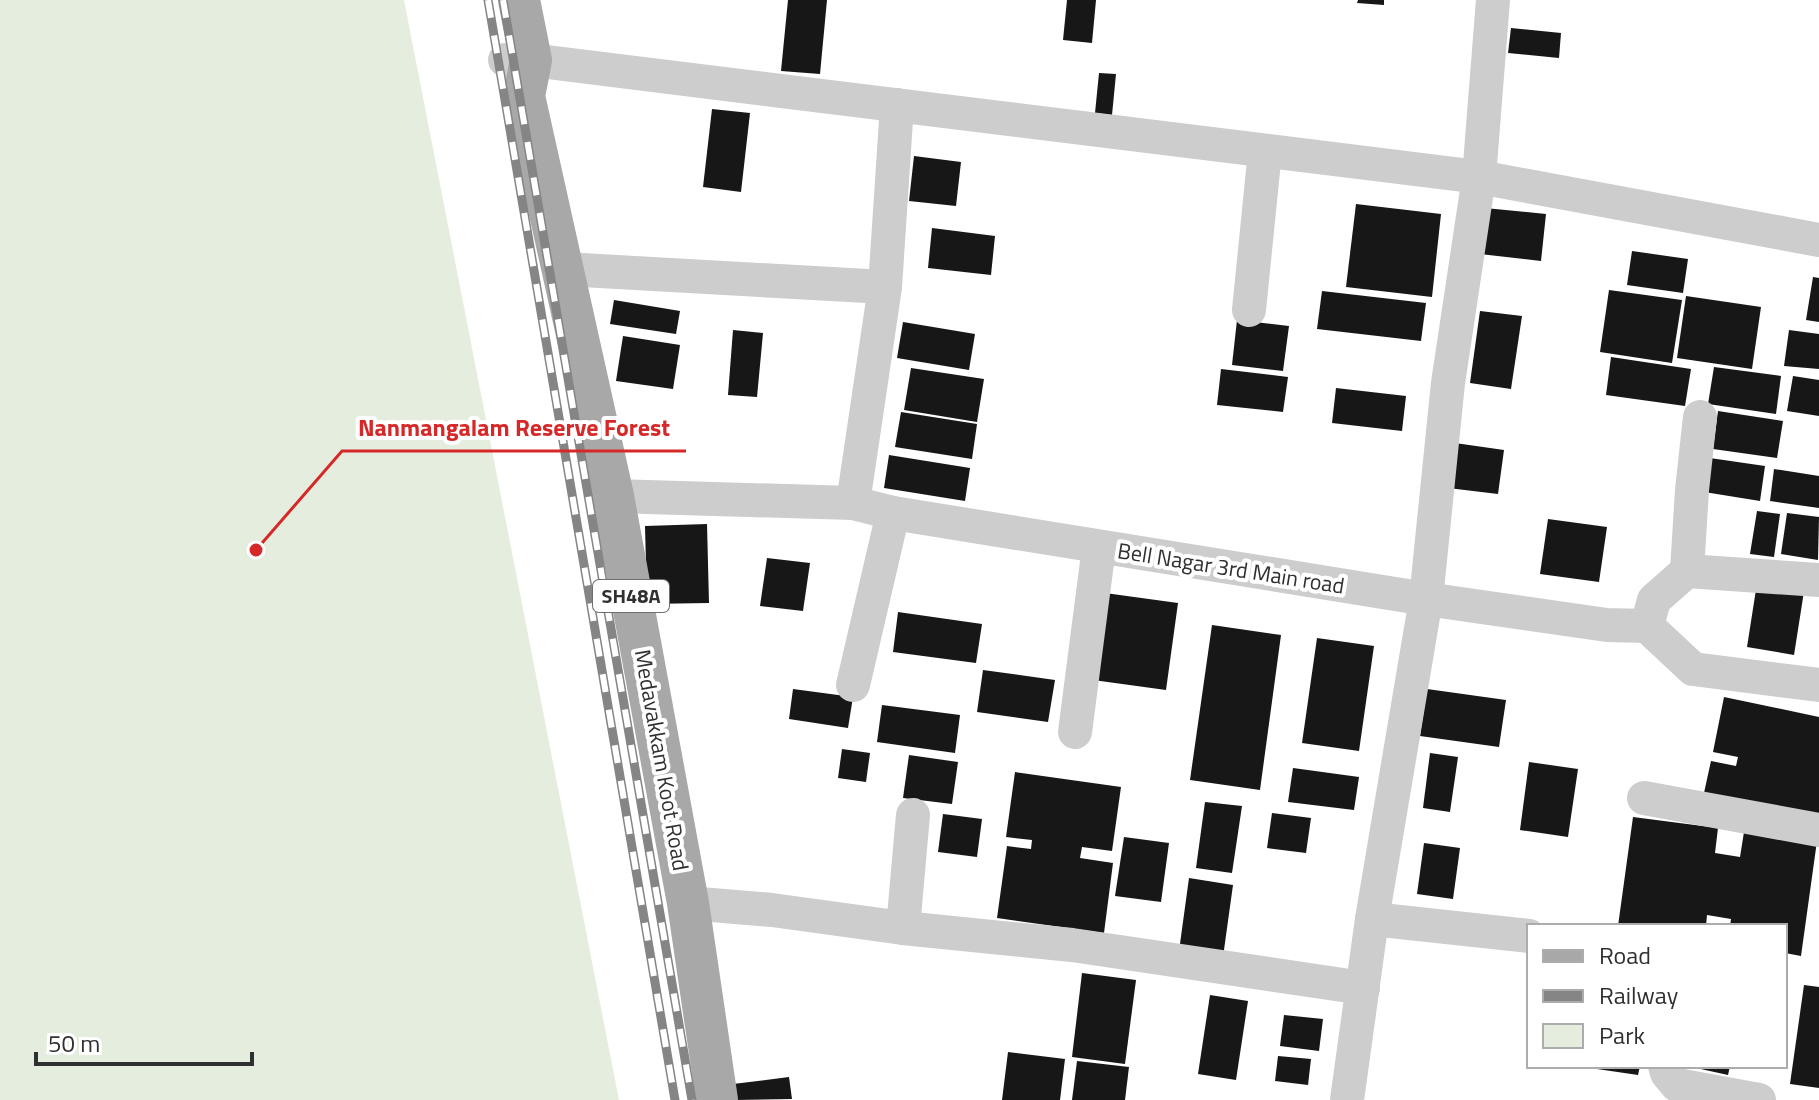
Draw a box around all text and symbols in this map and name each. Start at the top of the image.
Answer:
callout: Nanmangalam Reserve Forest [342,403,686,451]
text: Nanmangalam Reserve Forest [358,409,670,445]
street label: Bell Nagar 3rd Main road [1115,533,1347,603]
road number: SH48A [593,580,669,612]
street label: Medavakkam Koot Road [626,647,698,873]
legend [1527,924,1787,1068]
text: Road [1599,937,1651,973]
text: Railway [1599,977,1679,1013]
scale bar [36,1016,252,1066]
text: Park [1599,1017,1645,1053]
text: 50 m [48,1025,100,1061]

